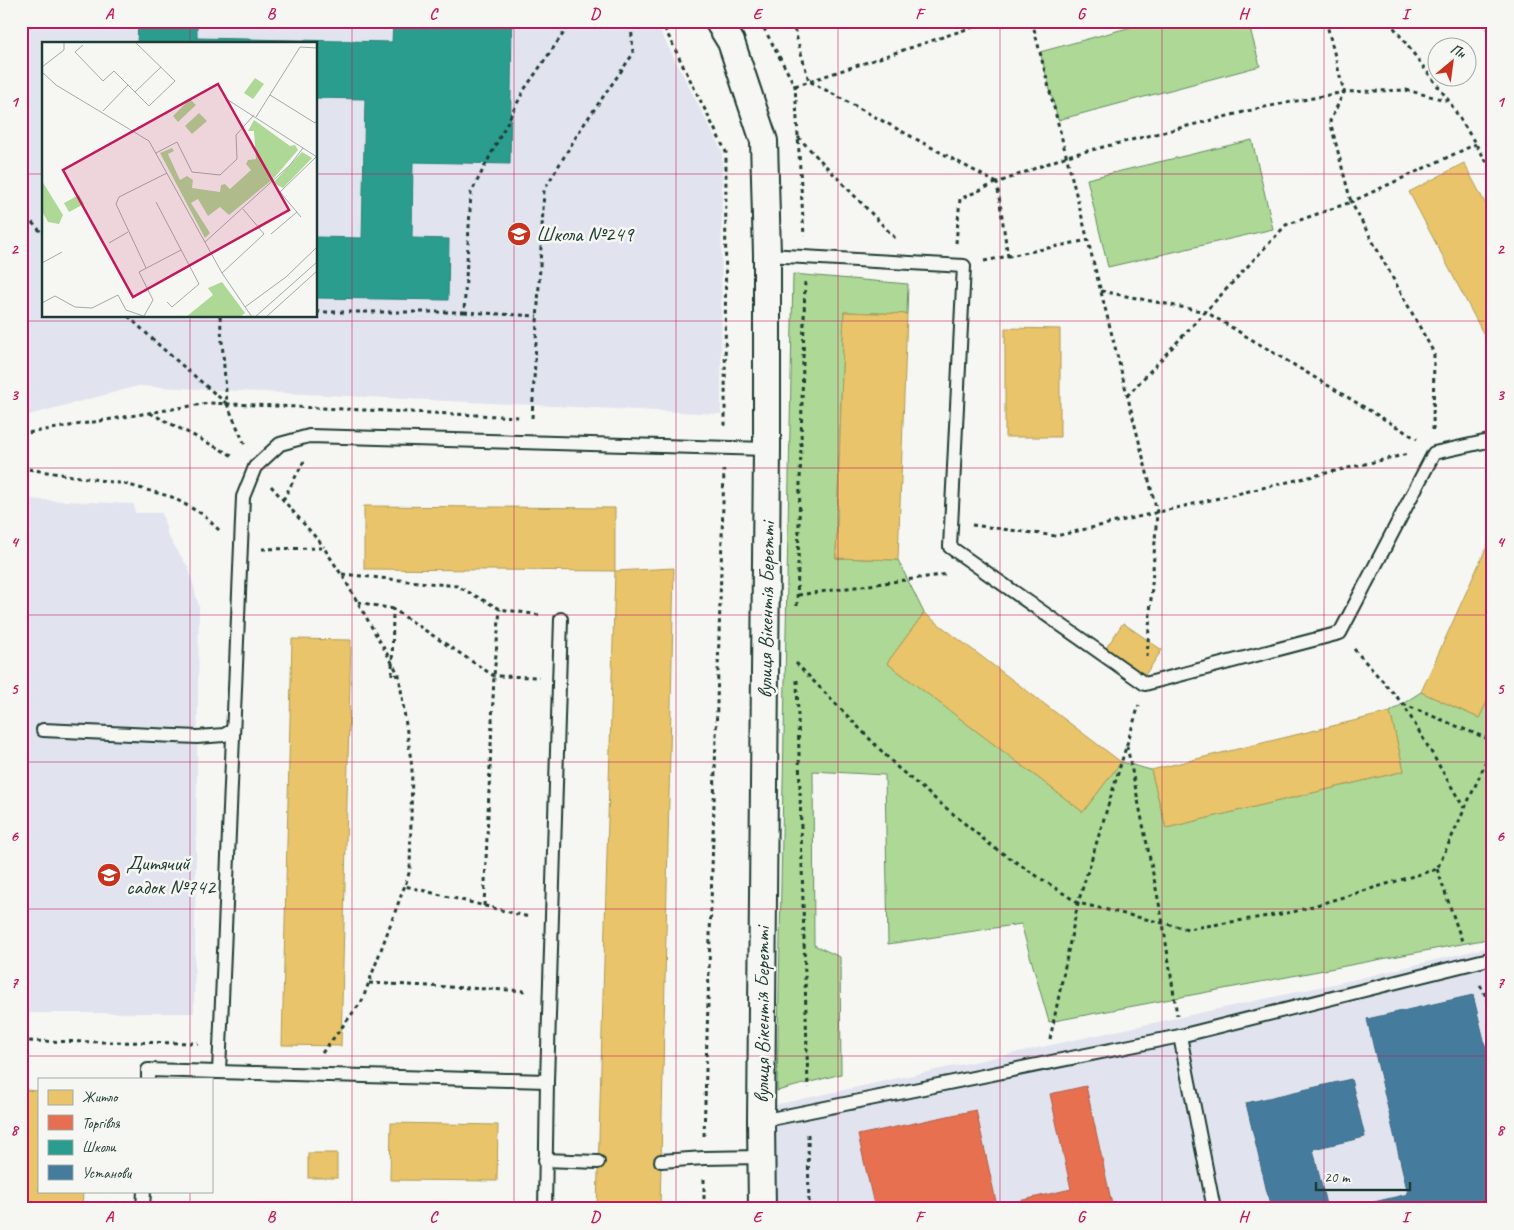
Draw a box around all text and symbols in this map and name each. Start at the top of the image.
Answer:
text: A [105,4,115,24]
text: B [267,4,277,24]
text: C [429,4,439,24]
text: D [590,4,601,24]
text: E [753,4,764,24]
text: F [915,4,926,24]
text: G [1077,4,1087,24]
text: H [1238,4,1250,24]
text: I [1402,4,1412,24]
north arrow [1426,38,1476,88]
text: Пн [1448,40,1469,62]
inset map [42,42,318,318]
text: 1 [10,92,19,112]
text: 1 [1496,92,1505,112]
school or university icon: Школа №249 [506,221,532,247]
place label: Школа №249 [536,221,635,247]
text: 2 [10,239,19,259]
text: 2 [1496,239,1505,259]
text: 3 [10,385,19,405]
text: 3 [1496,385,1505,405]
street label: вулиця Вікентія Беретті [751,518,781,699]
text: 4 [10,532,19,552]
text: 4 [1496,532,1505,552]
text: 5 [11,679,20,699]
text: 5 [1497,679,1506,699]
text: 6 [10,826,19,846]
text: 6 [1496,826,1505,846]
place label: Дитячий садок №742 [126,850,217,900]
school or university icon: Дитячий садок №742 [96,862,122,888]
street label: вулиця Вікентія Беретті [749,924,775,1103]
text: 7 [10,973,19,993]
text: 7 [1496,973,1505,993]
legend [38,1078,212,1192]
text: Житло [82,1088,119,1107]
text: Торгівля [82,1114,120,1133]
text: 8 [10,1120,19,1140]
text: 8 [1496,1120,1505,1140]
text: Школи [82,1138,117,1157]
scale bar [1316,1160,1410,1192]
text: Установи [82,1164,133,1183]
text: 20 m [1324,1168,1351,1187]
text: A [105,1207,115,1227]
text: B [267,1207,277,1227]
text: C [429,1207,439,1227]
text: D [590,1207,601,1227]
text: E [753,1207,764,1227]
text: F [915,1207,926,1227]
text: G [1077,1207,1087,1227]
text: H [1238,1207,1250,1227]
text: I [1402,1207,1412,1227]

